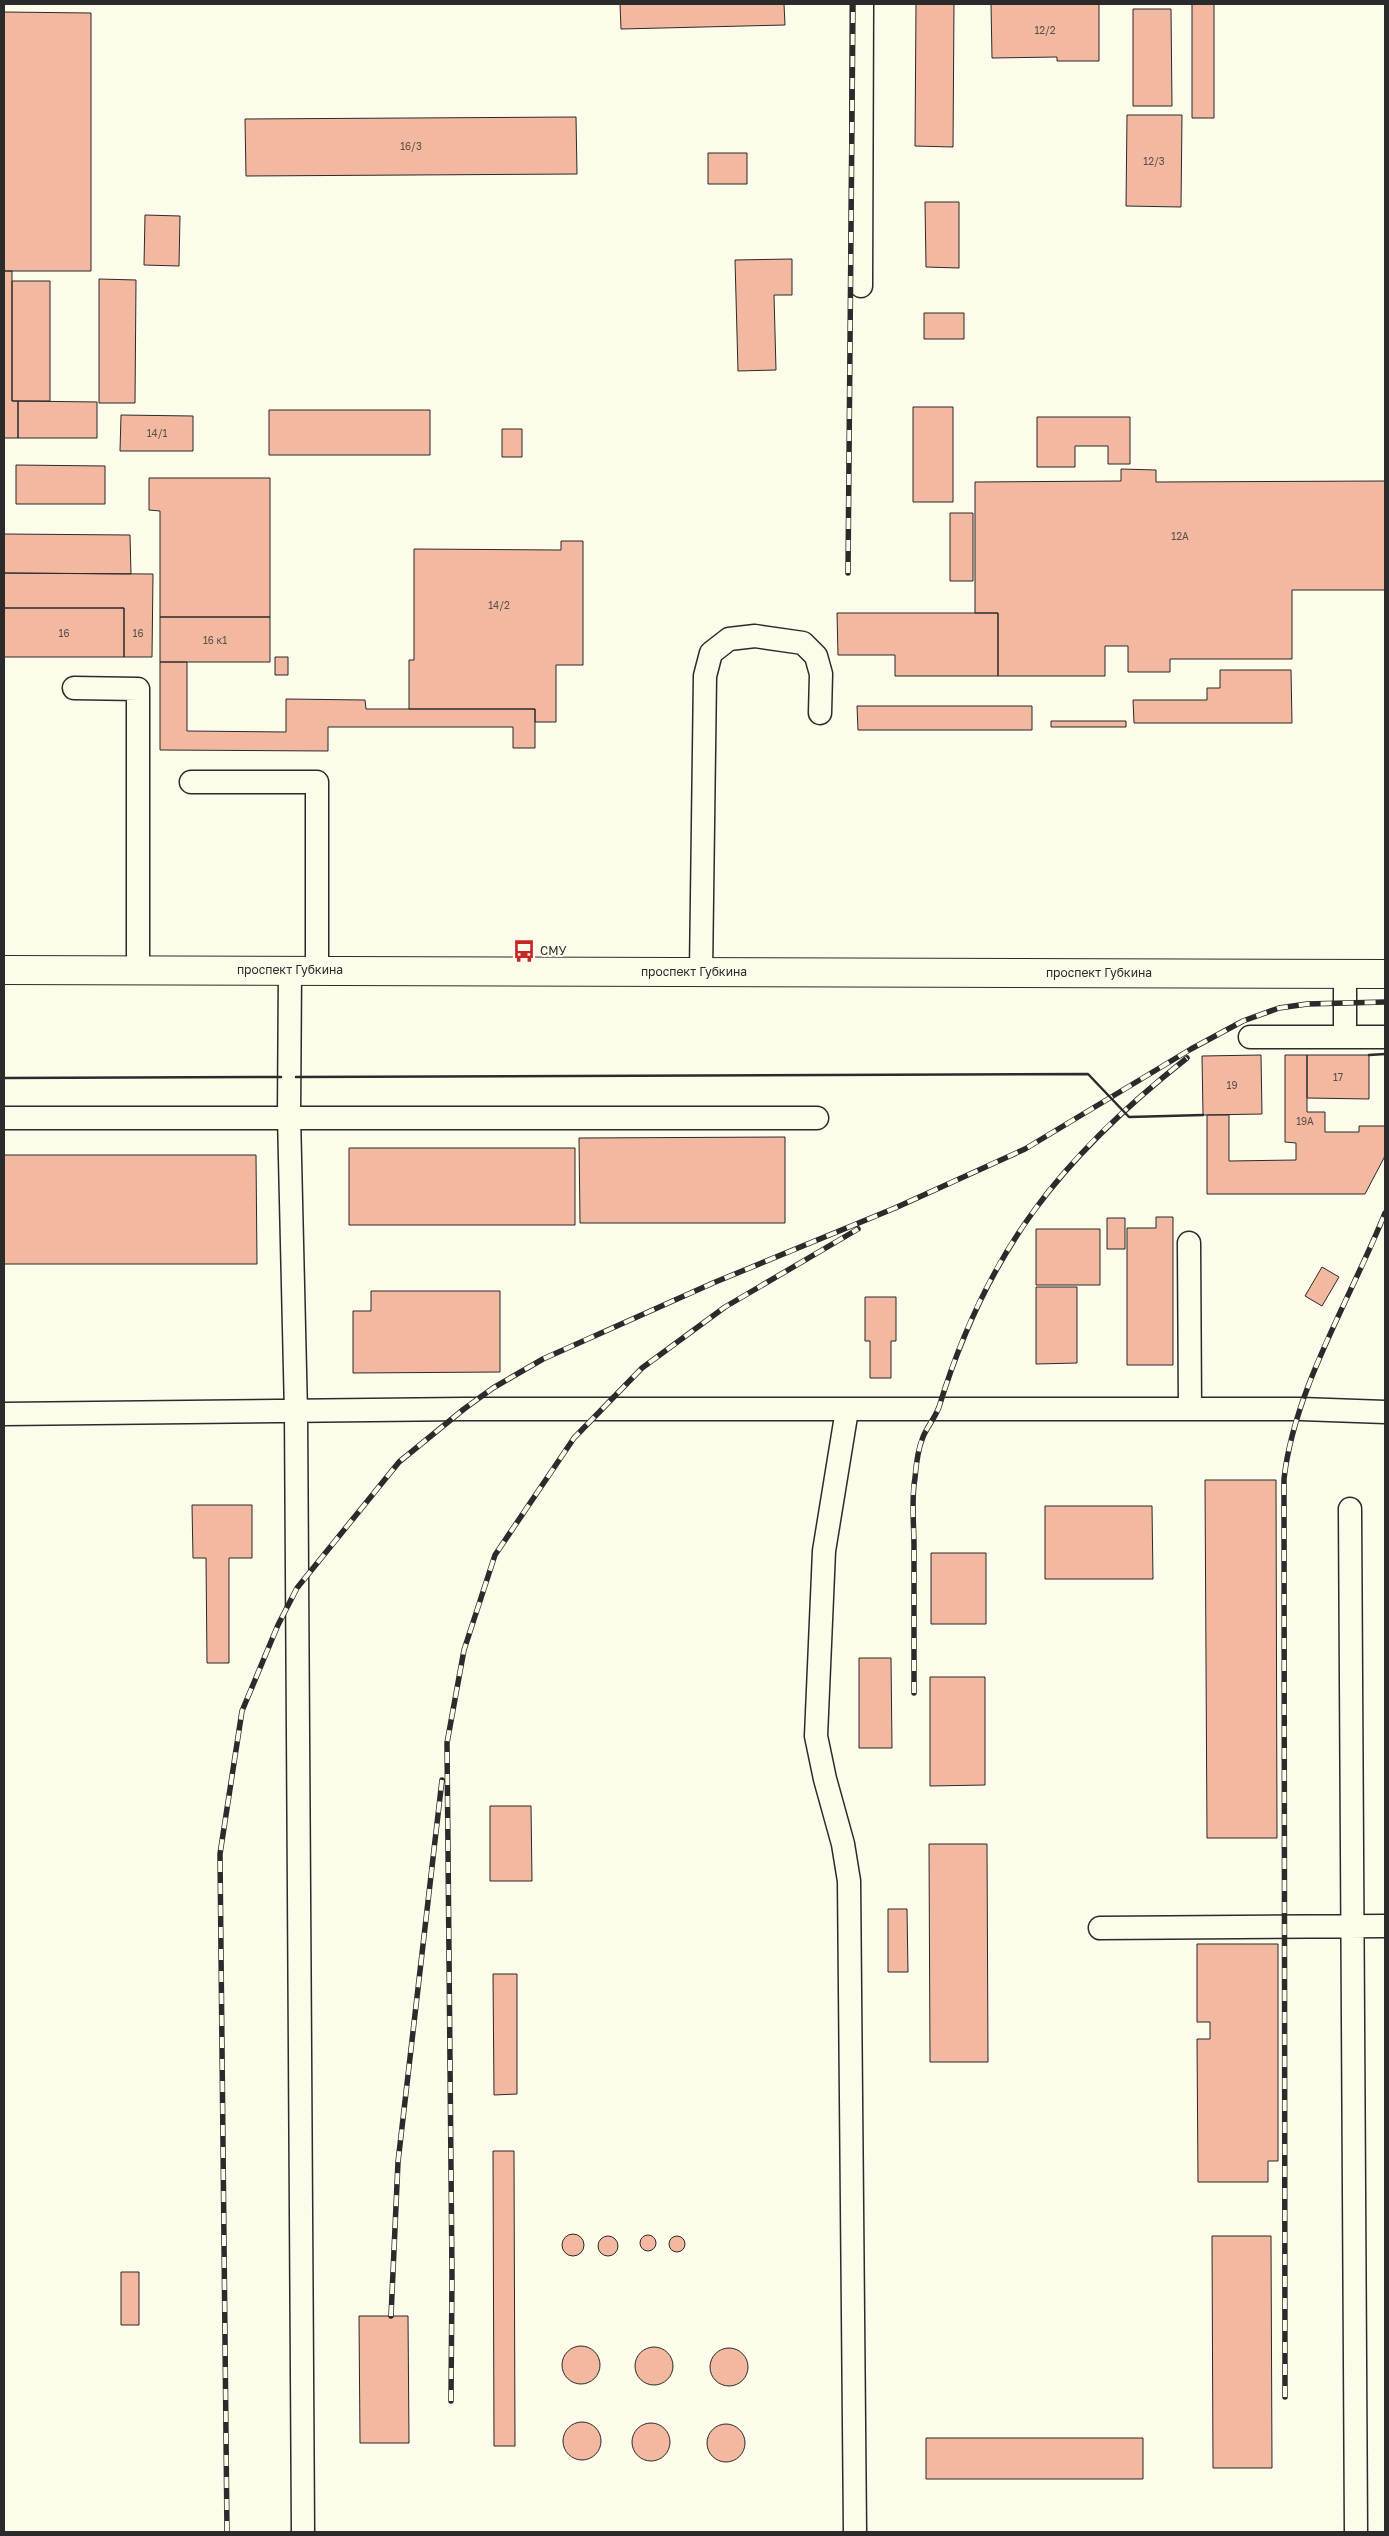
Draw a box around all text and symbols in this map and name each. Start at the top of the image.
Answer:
house number: 12/2 [1034,24,1056,36]
house number: 16/3 [400,140,422,152]
house number: 12/3 [1143,155,1165,167]
house number: 14/1 [147,427,167,439]
house number: 12А [1171,530,1189,542]
house number: 14/2 [488,599,510,611]
house number: 16 [59,627,69,639]
house number: 16 [133,627,143,639]
house number: 16 к1 [203,634,227,646]
bus stop icon: СМУ [511,938,537,964]
place label: СМУ [540,943,567,958]
street label: проспект Губкина [237,962,343,977]
street label: проспект Губкина [641,964,747,979]
street label: проспект Губкина [1046,965,1152,980]
house number: 17 [1333,1071,1343,1083]
house number: 19 [1227,1079,1237,1091]
house number: 19А [1296,1115,1314,1127]

